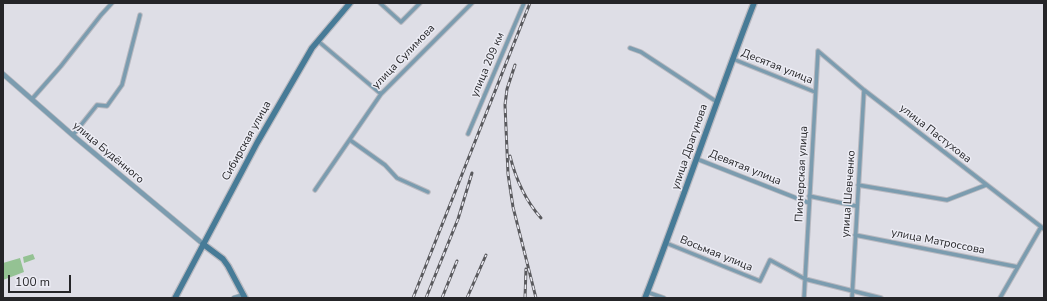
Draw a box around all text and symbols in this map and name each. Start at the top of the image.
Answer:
street label: улица Сулимова [370,22,438,92]
street label: улица 209 км [468,31,508,99]
street label: Десятая улица [739,47,815,87]
street label: Сибирская улица [220,99,274,183]
street label: улица Драгунова [669,102,711,192]
street label: улица Пастухова [896,102,974,166]
street label: улица Будённого [70,119,146,187]
street label: Пионерская улица [793,126,811,222]
street label: Девятая улица [707,148,783,188]
street label: улица Шевченко [839,150,859,238]
street label: улица Матроссова [890,226,986,258]
street label: Восьмая улица [678,233,754,275]
scale bar [10,267,73,293]
text: 100 m [15,274,50,290]

